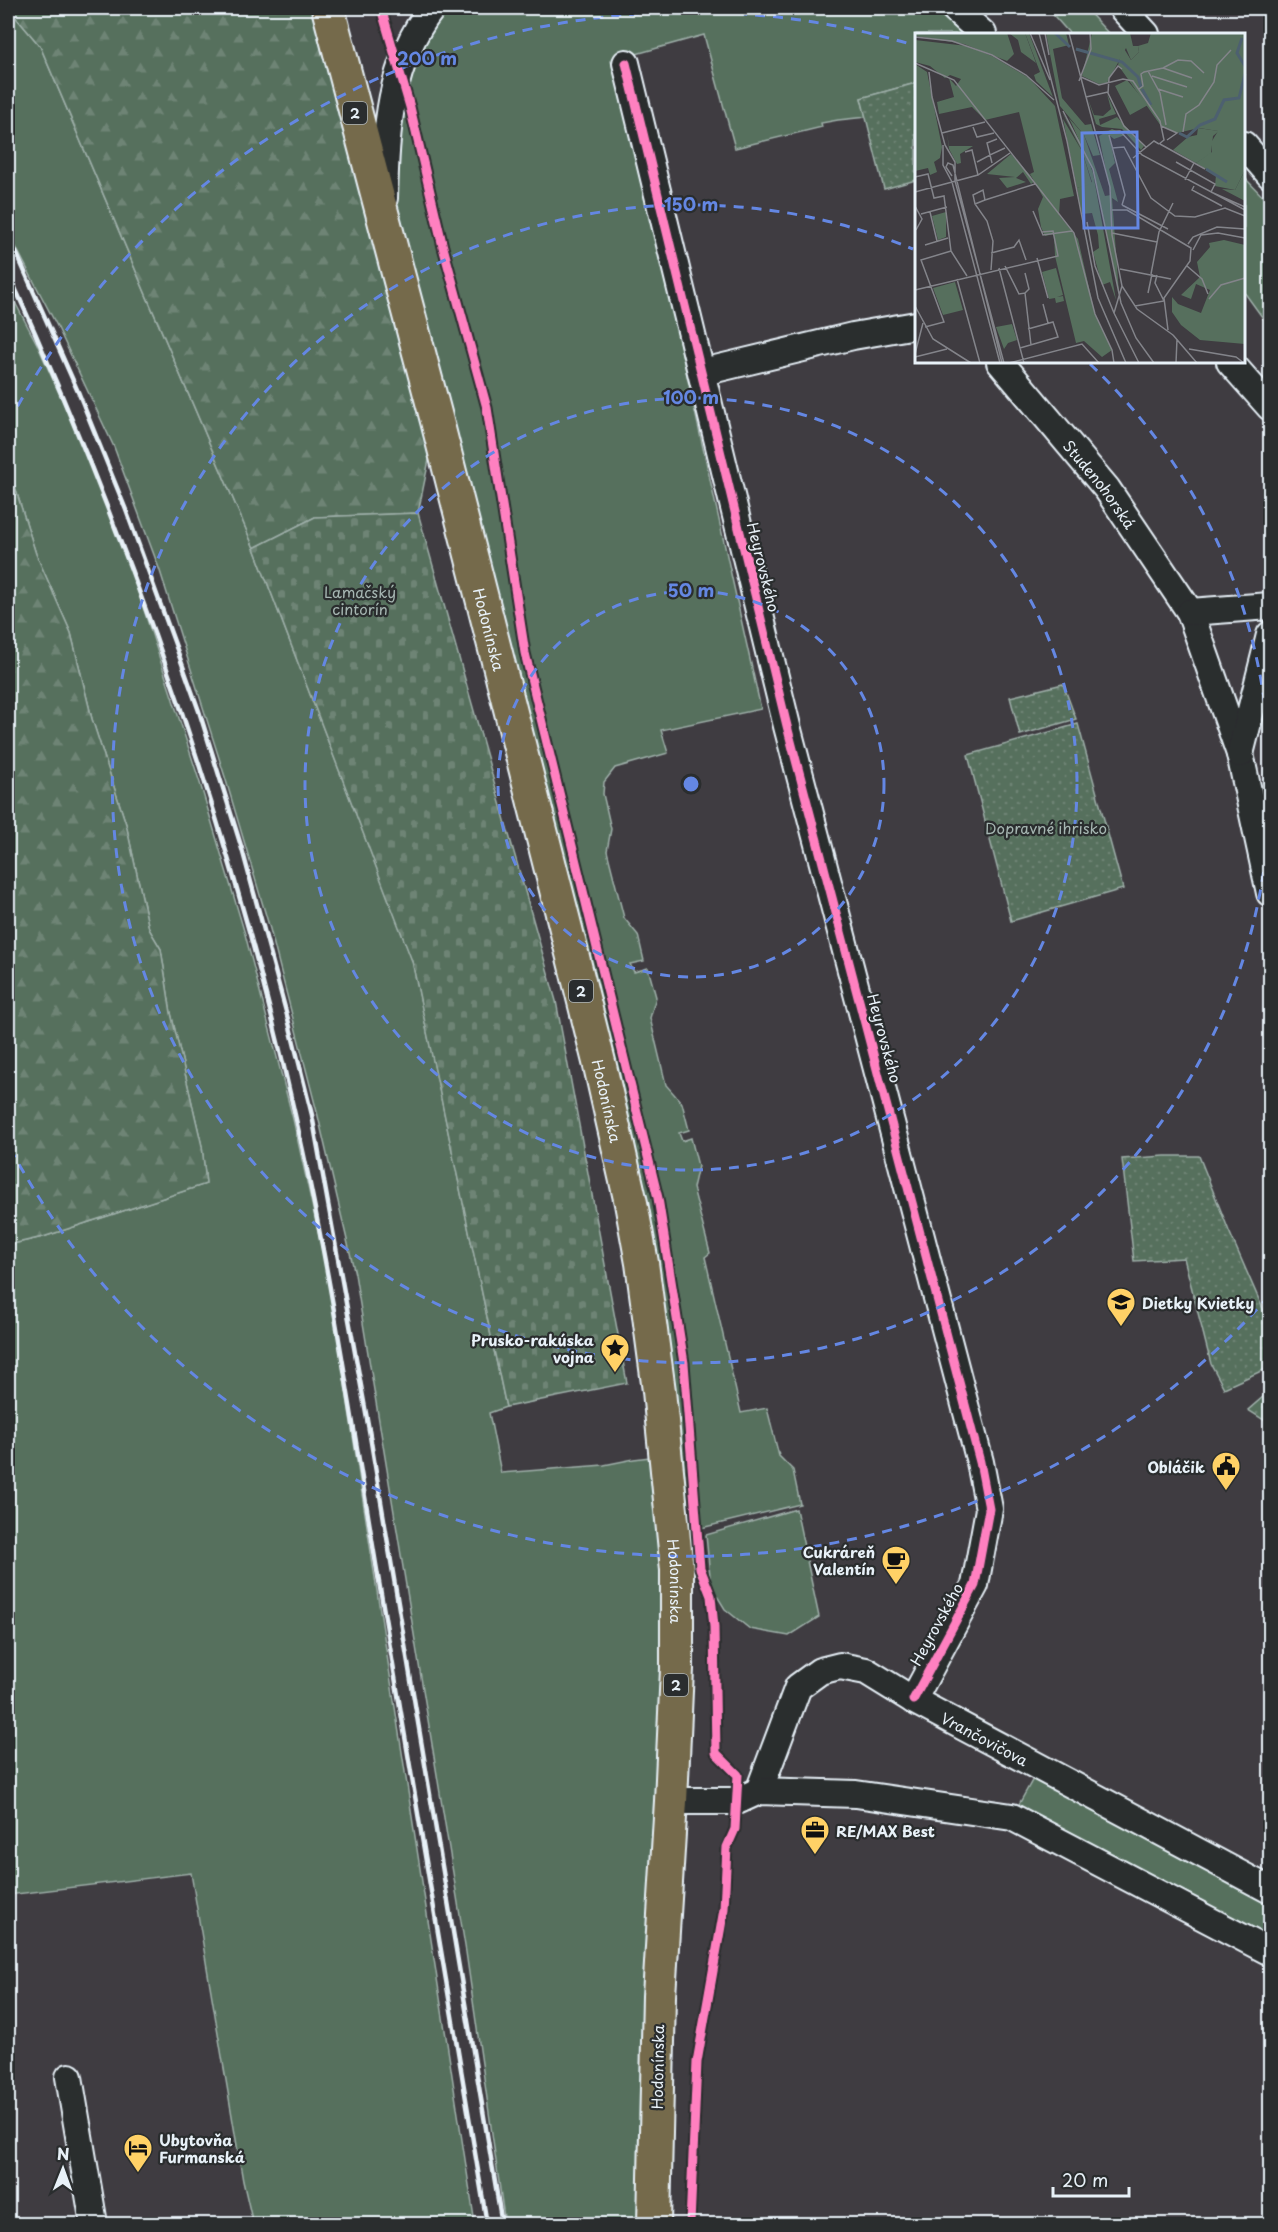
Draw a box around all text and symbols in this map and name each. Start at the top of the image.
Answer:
inset map [915,33,1245,363]
text: 200 m [397,44,457,71]
road number: 2 [343,102,367,124]
text: 150 m [664,190,718,217]
text: 100 m [663,383,719,410]
street label: Studenohorská [1058,434,1142,534]
street label: Heyrovského [742,520,786,614]
text: 50 m [668,576,714,603]
park label: Lamačský cintorín [324,580,396,620]
street label: Hodonínska [468,585,512,674]
centre of rings [681,774,701,794]
park label: Dopravné ihrisko [985,816,1107,839]
road number: 2 [569,980,593,1002]
street label: Heyrovského [862,991,908,1085]
street label: Hodonínska [587,1057,629,1145]
school or university icon: Dietky Kvietky [1105,1286,1137,1328]
place label: Dietky Kvietky [1142,1291,1254,1314]
place label: Prusko-rakúska vojna [471,1328,594,1368]
place icon: Prusko-rakúska vojna [599,1332,631,1374]
public building icon: Obláčik [1210,1450,1242,1492]
place label: Obláčik [1147,1455,1205,1478]
street label: Hodonínska [662,1538,689,1624]
place label: Cukráreň Valentín [803,1540,875,1580]
cafe icon: Cukráreň Valentín [880,1544,912,1586]
street label: Heyrovského [904,1578,968,1670]
road number: 2 [664,1674,688,1696]
street label: Vrančovičova [937,1706,1033,1771]
office icon: RE/MAX Best [799,1814,831,1856]
place label: RE/MAX Best [836,1819,935,1842]
street label: Hodonínska [645,2024,669,2110]
place label: Ubytovňa Furmanská [159,2128,245,2168]
hotel icon: Ubytovňa Furmanská [122,2132,154,2174]
north arrow [33,2139,93,2199]
text: N [57,2141,70,2165]
scale bar [1053,2160,1130,2198]
text: 20 m [1062,2166,1108,2193]

